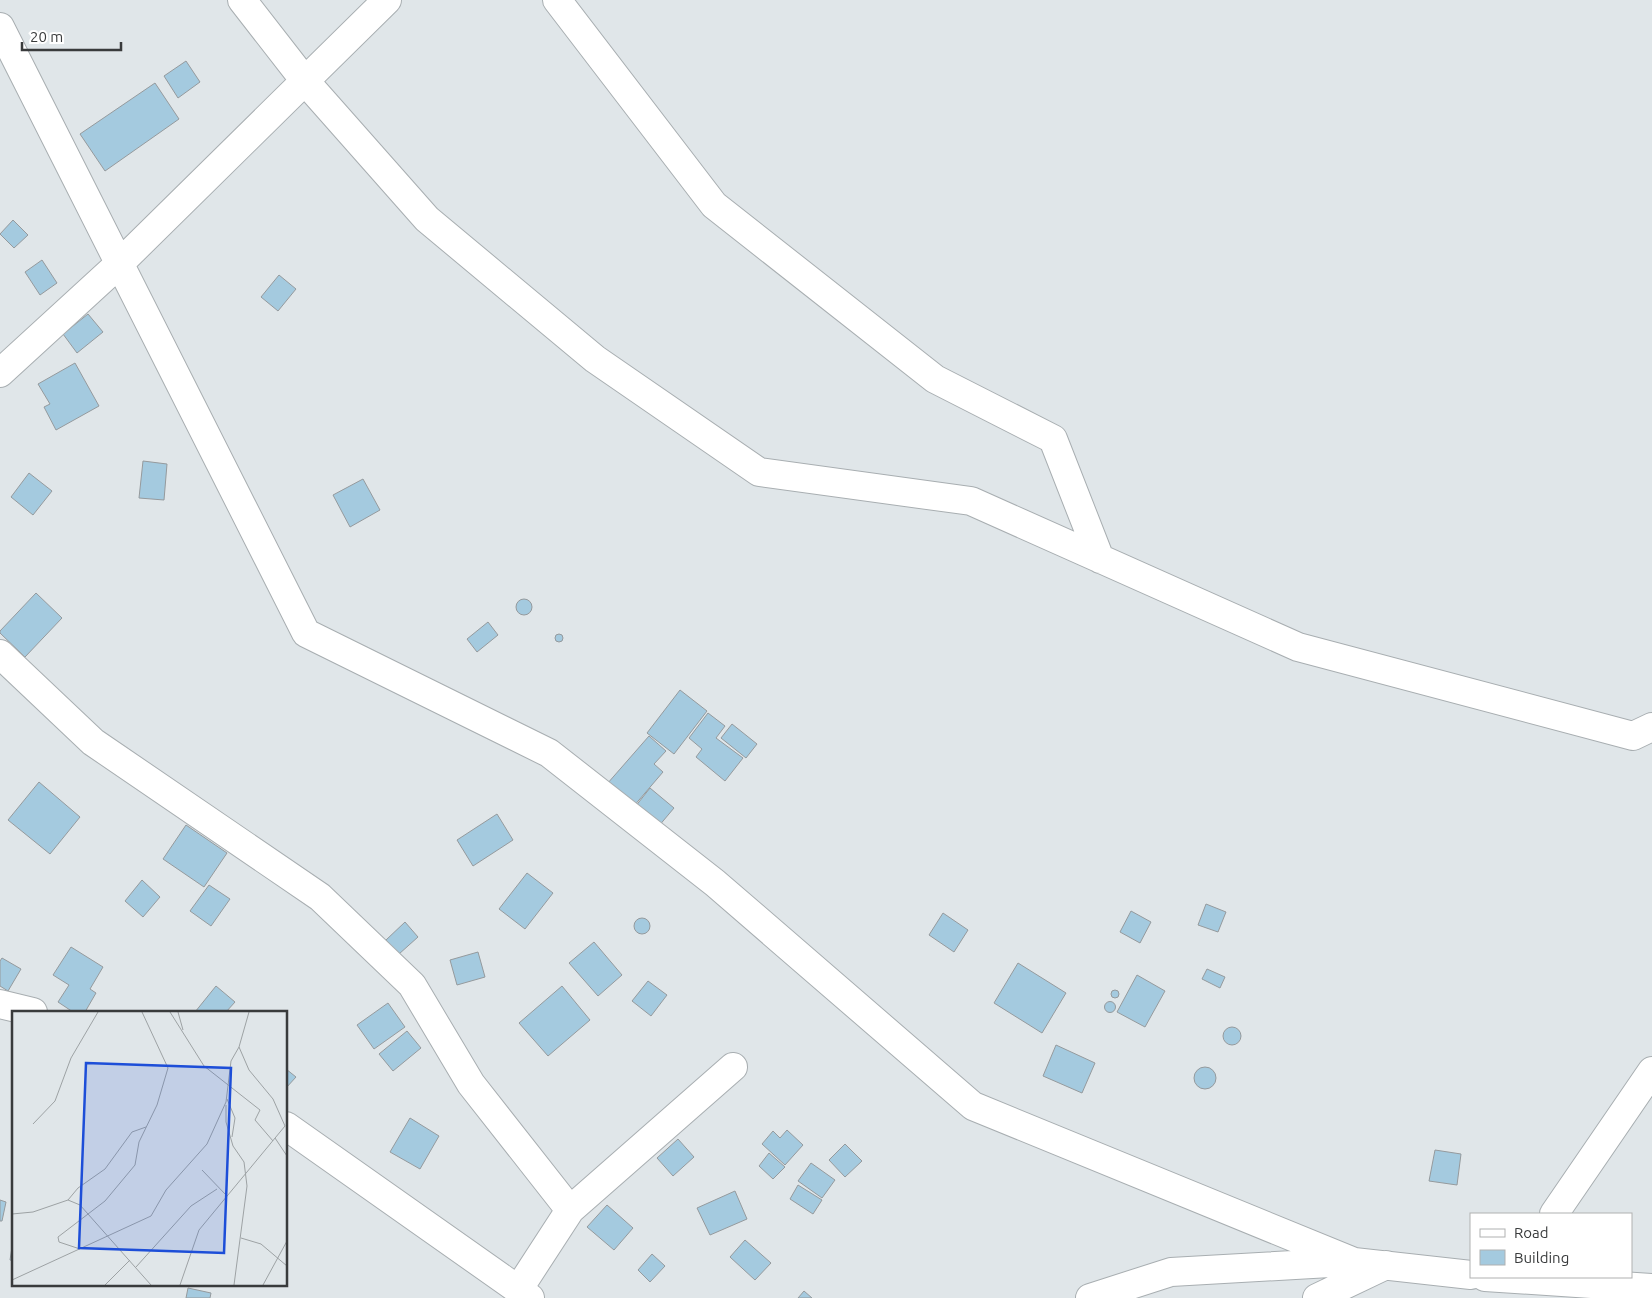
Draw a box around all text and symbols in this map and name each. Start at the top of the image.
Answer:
scale bar [22,20,121,52]
text: 20 m [30,28,63,45]
inset map [12,1011,288,1286]
legend [1470,1213,1632,1278]
text: Road [1514,1224,1549,1241]
text: Building [1514,1249,1569,1266]

